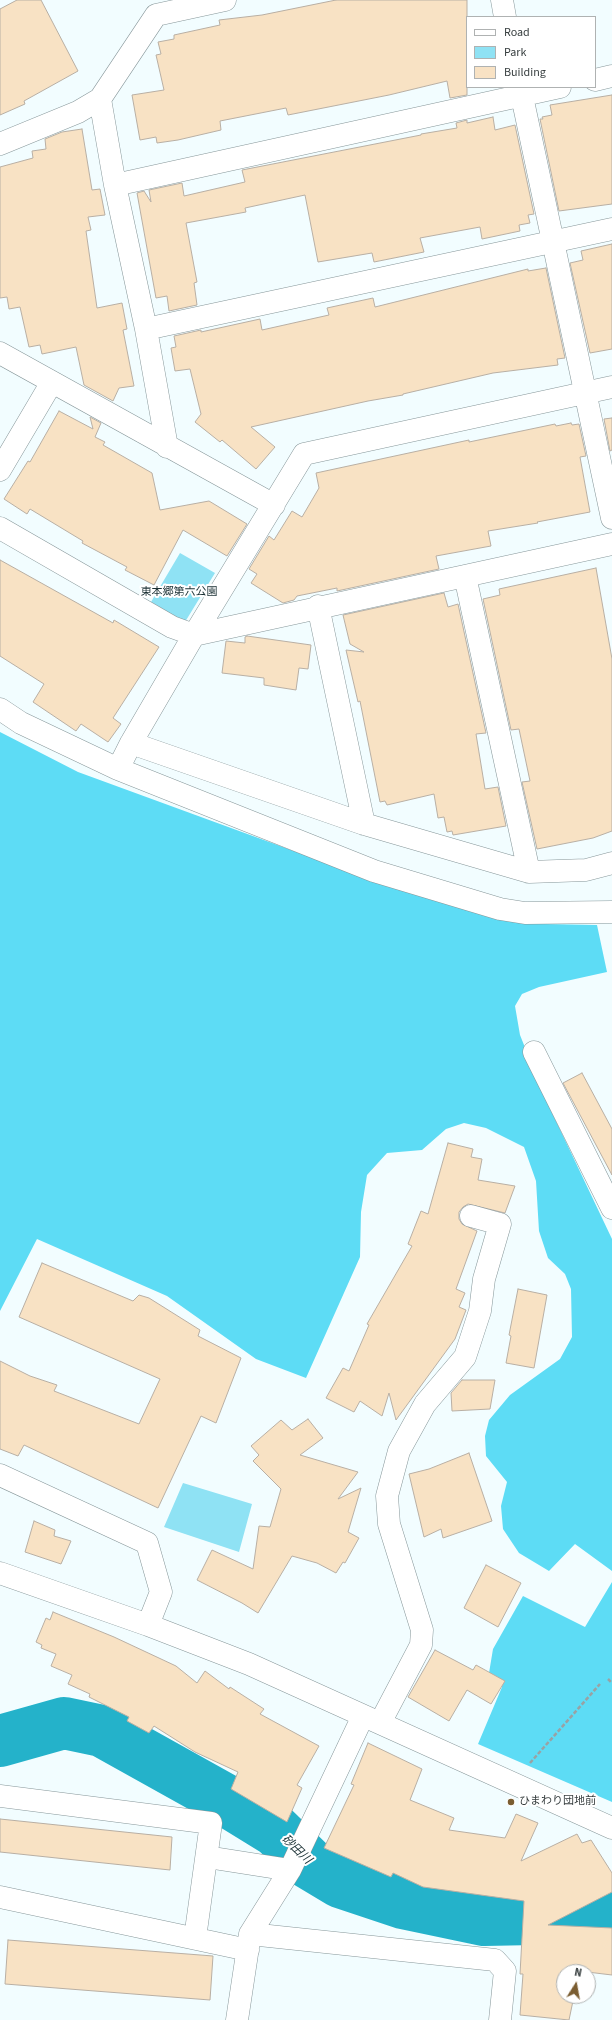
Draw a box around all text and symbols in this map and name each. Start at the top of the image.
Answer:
legend [466,16,596,88]
text: Road [504,24,530,41]
text: Park [504,44,526,61]
text: Building [504,64,546,81]
park label: 東本郷第六公園 [141,586,217,600]
place label: ひまわり団地前 [519,1795,596,1809]
marker: ひまわり団地前 [506,1797,516,1807]
water label: 砂田川 [278,1832,314,1868]
north arrow [556,1964,596,2004]
text: N [573,1965,583,1981]

